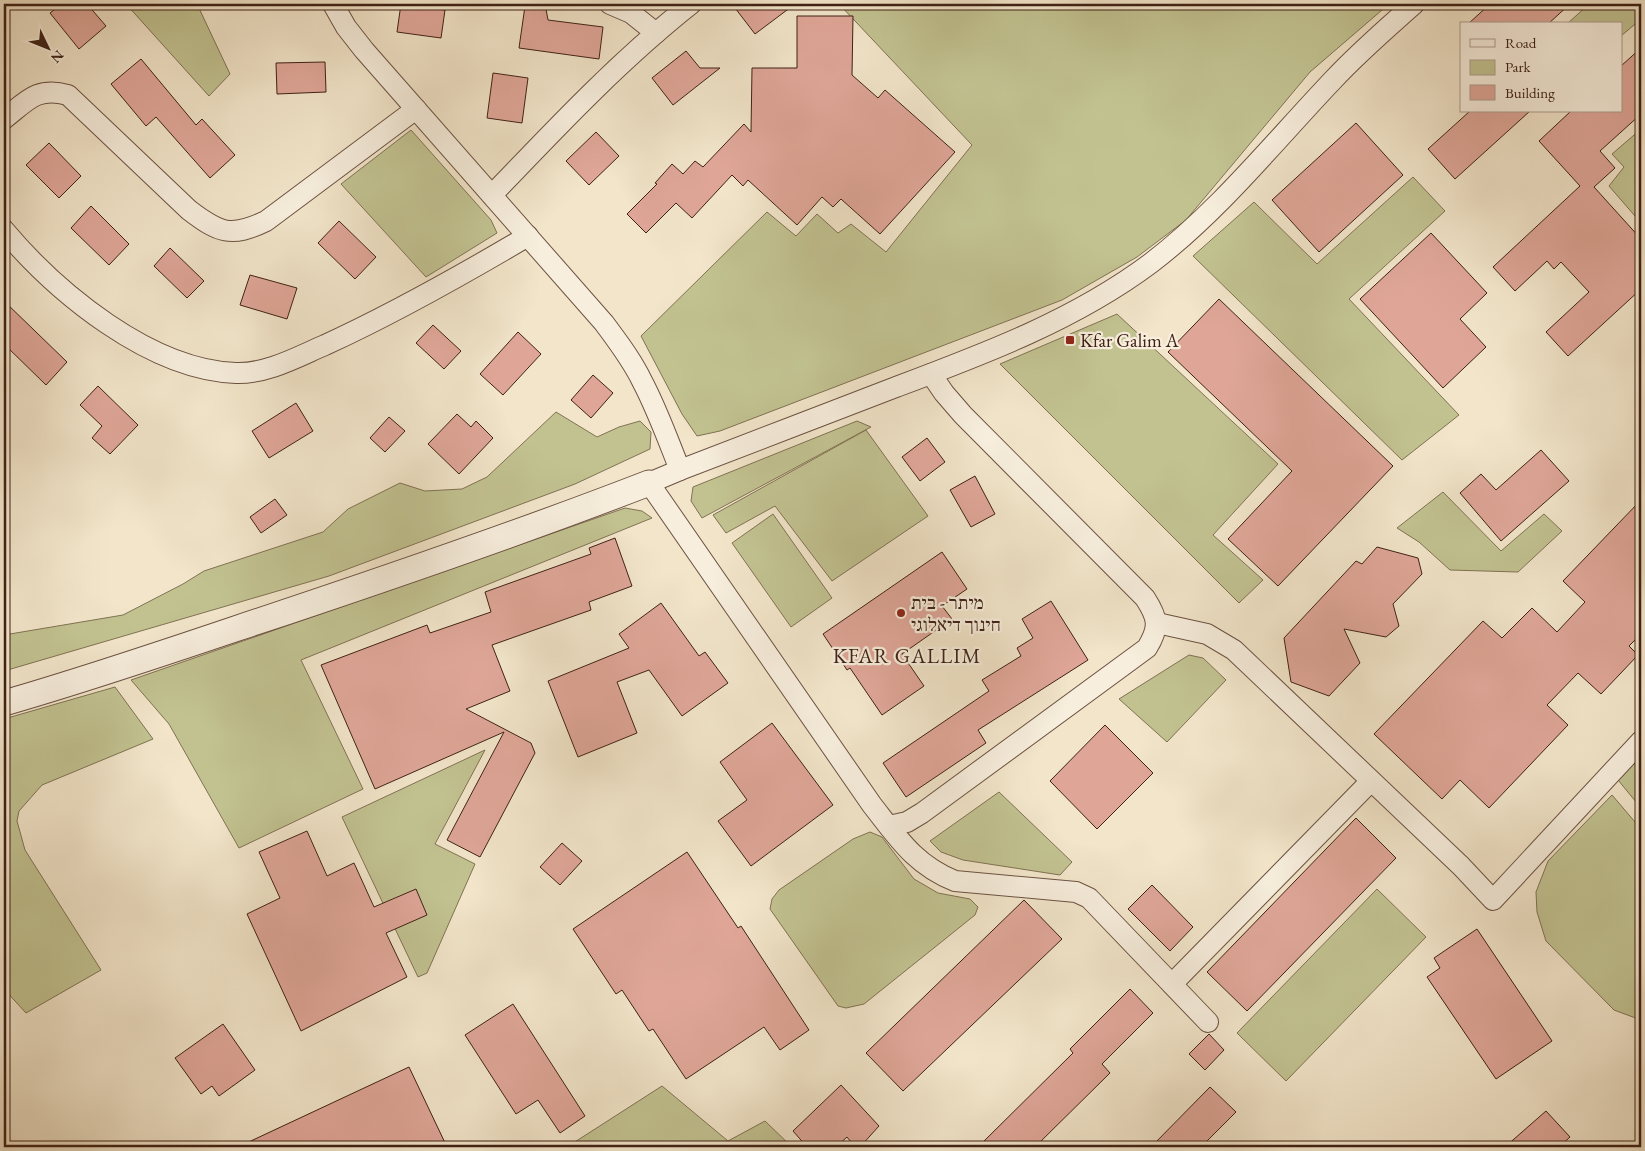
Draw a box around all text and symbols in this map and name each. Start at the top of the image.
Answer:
north arrow [22,22,72,72]
legend [1460,22,1622,112]
text: Road [1505,33,1537,52]
text: N [47,47,68,68]
text: Park [1505,57,1532,76]
text: Building [1505,83,1555,102]
place label: Kfar Galim A [1080,328,1179,353]
marker: Kfar Galim A [1064,334,1076,346]
place label: מיתר - בית חינוך דיאלוגי [911,590,1001,637]
marker: מיתר - בית חינוך דיאלוגי [895,607,907,619]
district label: KFAR GALLIM [833,642,981,669]

